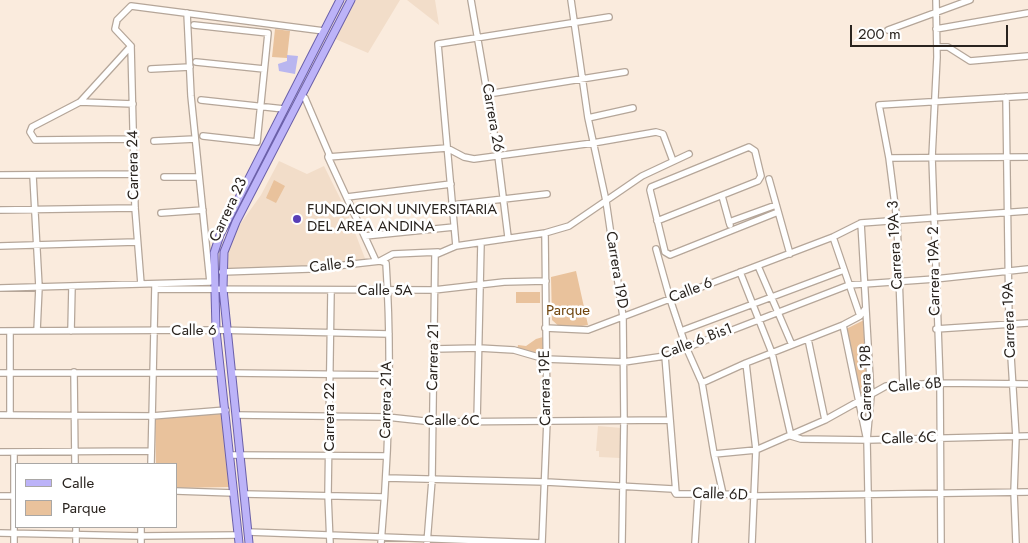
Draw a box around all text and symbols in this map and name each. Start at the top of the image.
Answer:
scale bar [853,15,1010,47]
text: 200 m [858,23,901,45]
street label: Carrera 26 [477,82,507,154]
street label: Carrera 24 [124,130,144,200]
street label: Carrera 23 [206,175,252,245]
street label: Carrera 19A 3 [885,200,907,290]
place label: FUNDACION UNIVERSITARIA DEL AREA ANDINA [307,201,497,236]
marker: FUNDACION UNIVERSITARIA DEL AREA ANDINA [291,213,303,225]
street label: Carrera 19A 2 [925,226,945,316]
street label: Carrera 19D [601,230,631,310]
street label: Calle 5 [309,254,355,278]
street label: Calle 6 [667,274,715,308]
street label: Calle 5A [358,282,412,300]
street label: Carrera 19A [1000,282,1020,358]
park label: Parque [546,302,590,320]
street label: Calle 6 Bis1 [659,320,735,364]
street label: Calle 6 [171,322,217,340]
street label: Carrera 21 [424,323,444,391]
street label: Carrera 19B [857,345,877,421]
street label: Carrera 19E [536,350,556,426]
street label: Carrera 21A [377,361,397,439]
street label: Calle 6B [888,375,942,397]
street label: Carrera 22 [321,382,339,452]
street label: Calle 6C [424,412,480,430]
street label: Calle 6C [881,429,937,449]
legend [15,463,178,528]
text: Calle [62,472,94,494]
street label: Calle 6D [692,485,748,505]
text: Parque [62,497,106,519]

